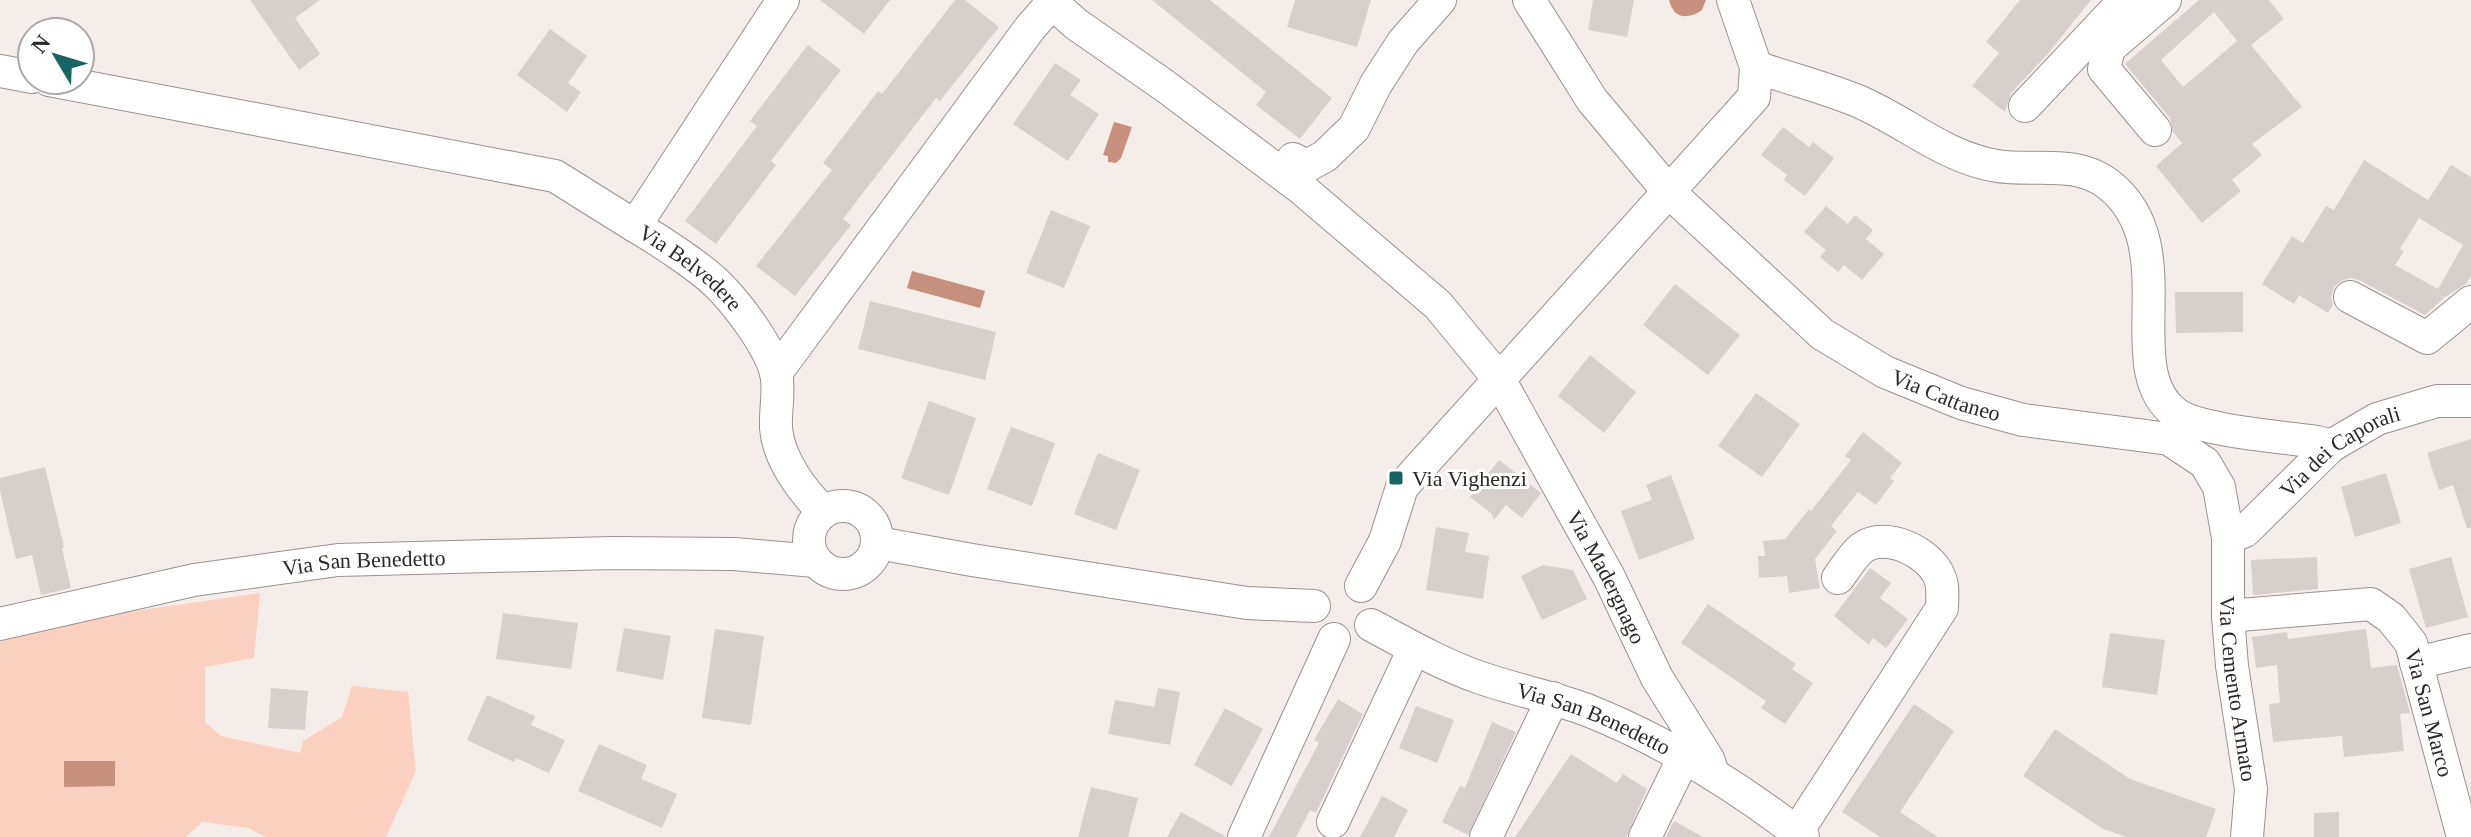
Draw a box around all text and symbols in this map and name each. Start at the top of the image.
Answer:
north arrow [16,16,96,96]
text: N [26,30,55,58]
street label: Via Belvedere [635,219,748,315]
street label: Via Cattaneo [1888,364,2003,426]
street label: Via dei Caporali [2274,400,2403,502]
place label: Via Vighenzi [1412,466,1527,491]
marker: Via Vighenzi [1387,469,1405,487]
street label: Via Madergnago [1562,506,1651,648]
street label: Via San Benedetto [281,545,446,580]
street label: Via Cemento Armato [2216,596,2262,783]
street label: Via San Marco [2401,646,2459,780]
street label: Via San Benedetto [1514,677,1675,760]

